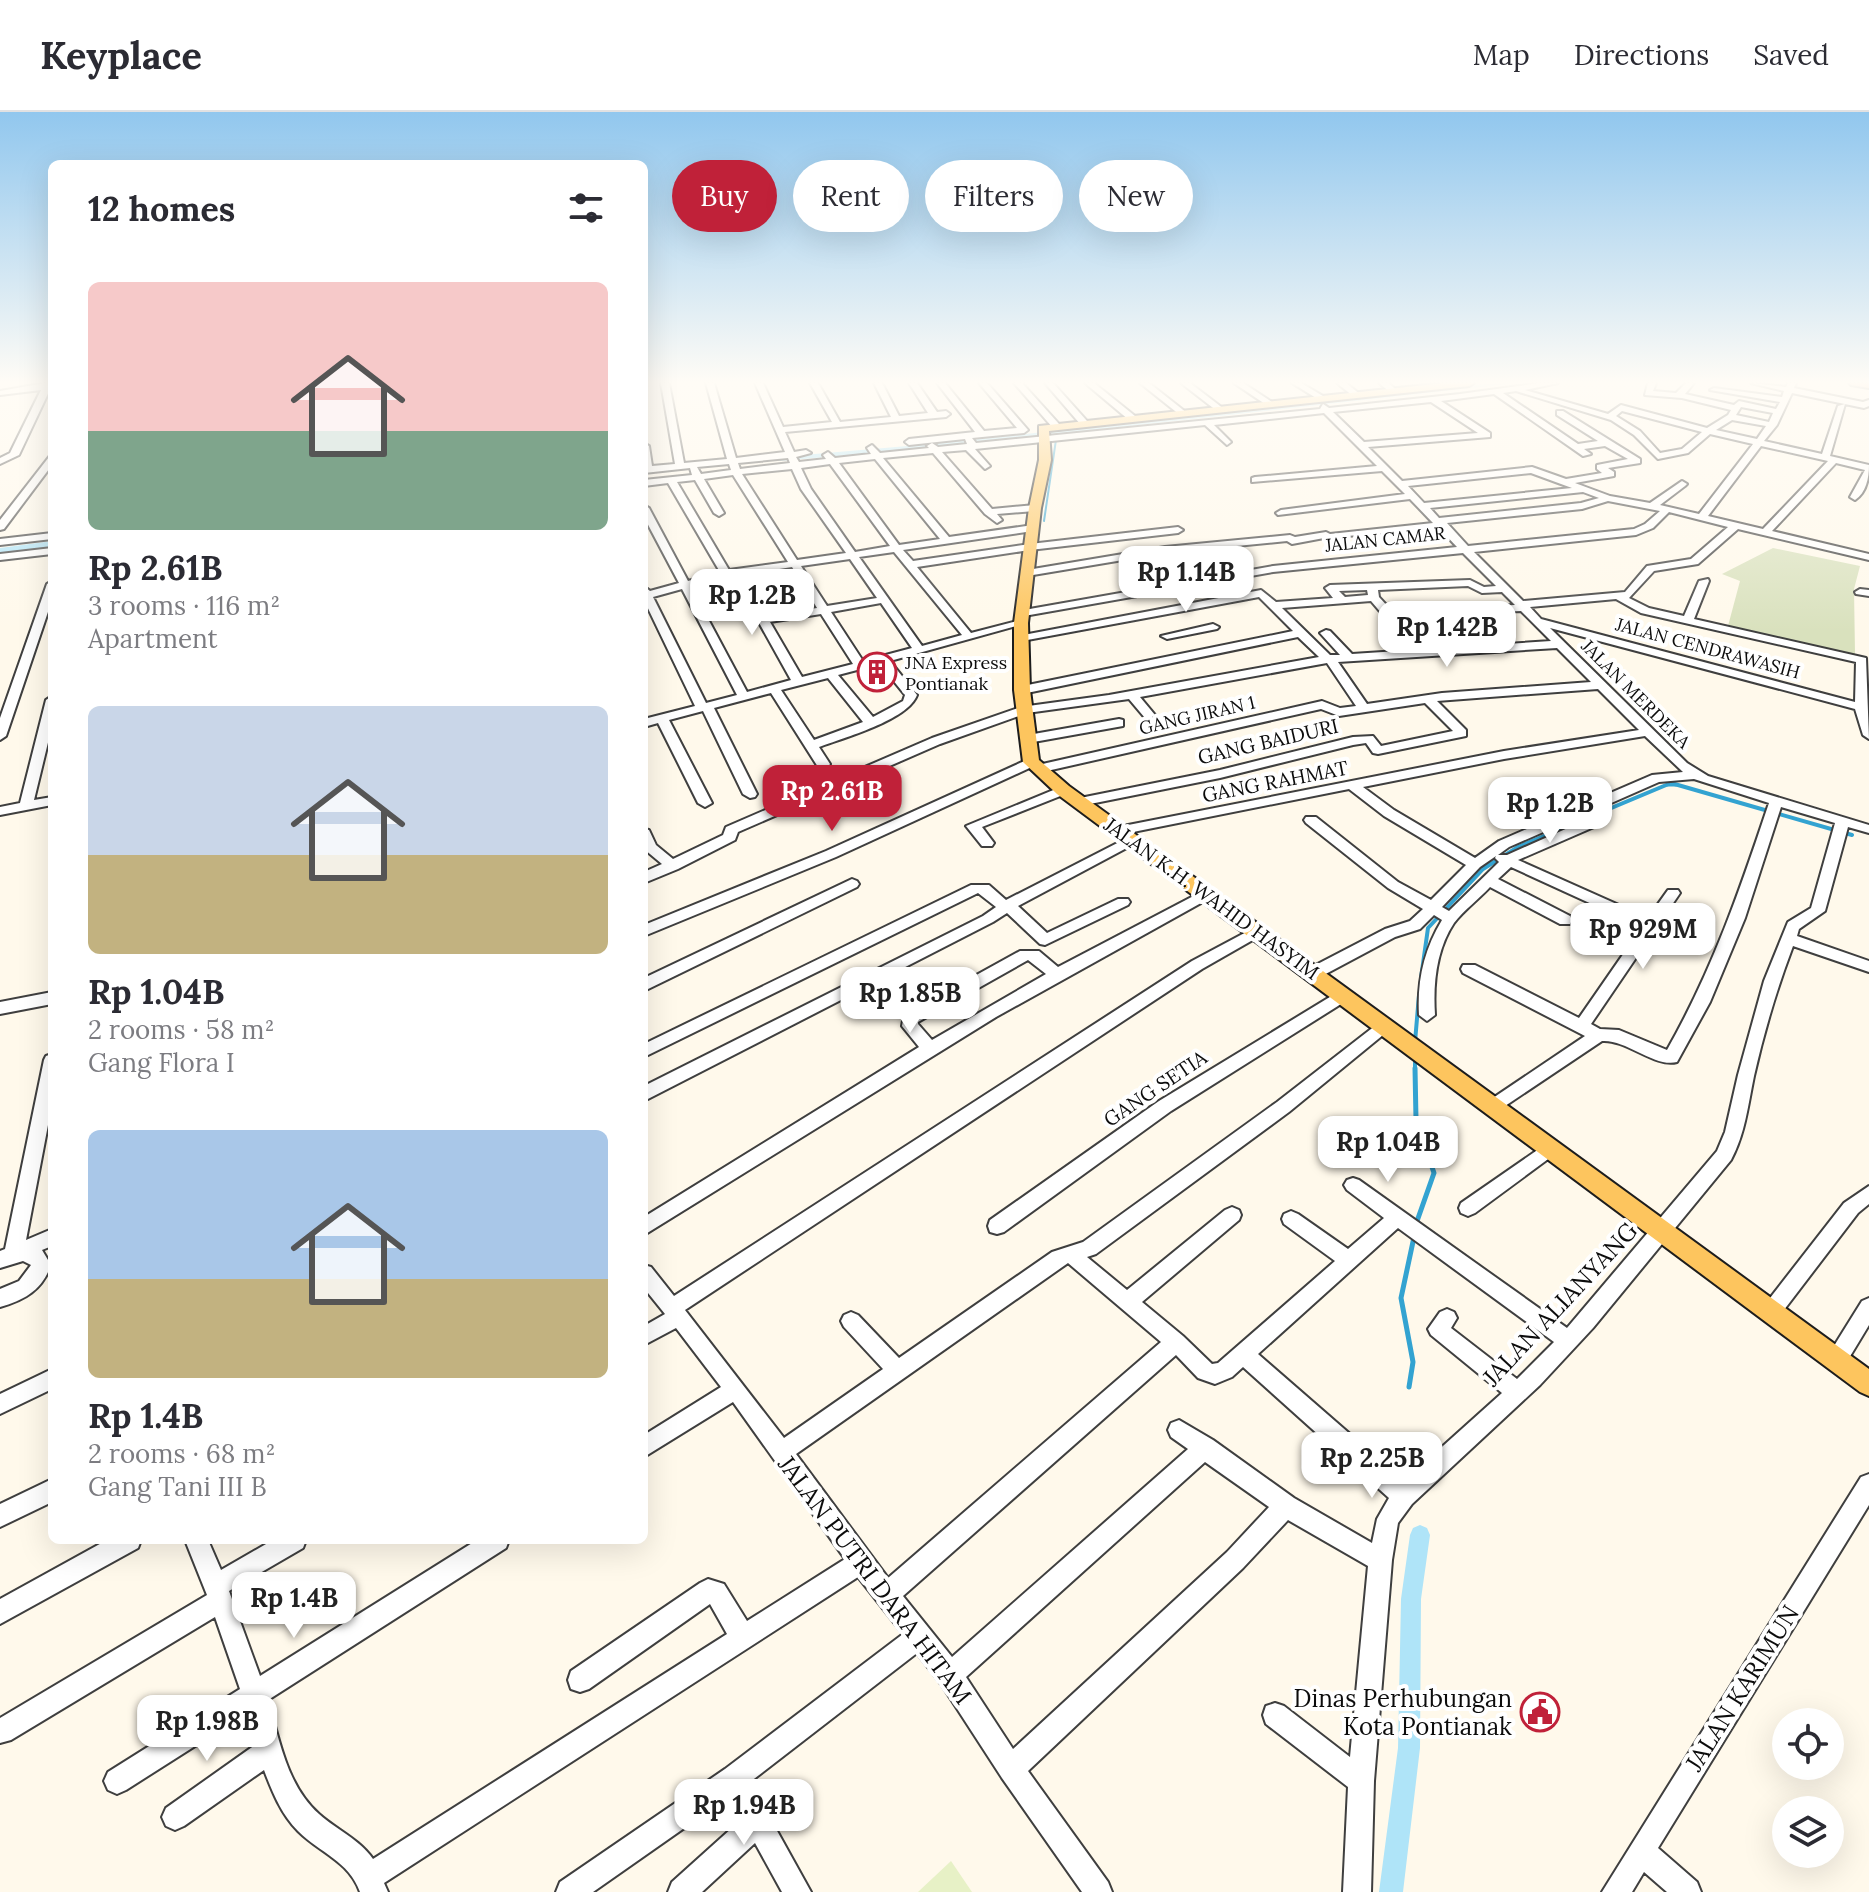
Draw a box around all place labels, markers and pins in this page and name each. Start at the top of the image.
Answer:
pin: Rp 1.14B [1103,546,1269,614]
pin: Rp 1.2B [678,569,826,637]
pin: Rp 1.42B [1364,601,1530,669]
building icon: JNA Express Pontianak [856,651,898,693]
place label: JNA Express Pontianak [904,651,1007,695]
pin: Rp 2.61B [749,765,915,833]
pin: Rp 1.2B [1476,777,1624,845]
pin: Rp 929M [1569,903,1717,971]
pin: Rp 1.85B [827,967,993,1035]
pin: Rp 1.04B [1305,1116,1471,1184]
pin: Rp 2.25B [1289,1432,1455,1500]
pin: Rp 1.4B [220,1572,368,1640]
place label: Dinas Perhubungan Kota Pontianak [1294,1683,1512,1742]
public building icon: Dinas Perhubungan Kota Pontianak [1519,1691,1561,1733]
pin: Rp 1.98B [124,1695,290,1763]
pin: Rp 1.94B [661,1779,827,1847]

